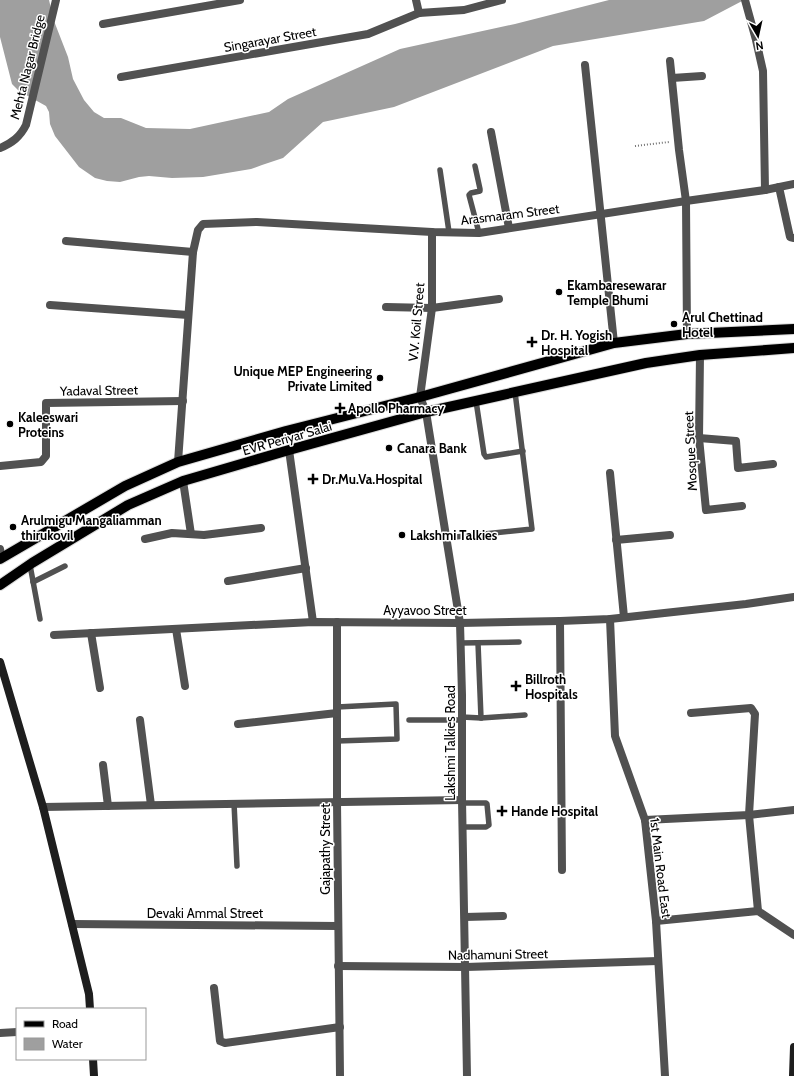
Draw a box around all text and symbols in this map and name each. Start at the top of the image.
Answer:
street label: Mehta Nagar Bridge [6,13,48,121]
north arrow [738,16,778,56]
street label: Singarayar Street [223,23,318,55]
text: N [755,38,765,53]
street label: Arasmaram Street [460,200,561,228]
place label: Ekambaresewarar Temple Bhumi [567,277,667,308]
street label: V.V. Koil Street [405,281,427,362]
marker: Ekambaresewarar Temple Bhumi [554,287,564,297]
place label: Arul Chettinad Hotel [682,309,763,340]
marker: Arul Chettinad Hotel [669,319,679,329]
place label: Dr. H. Yogish Hospital [541,327,612,358]
marker: Dr. H. Yogish Hospital [526,336,538,348]
place label: Unique MEP Engineering Private Limited [233,363,372,394]
marker: Unique MEP Engineering Private Limited [375,373,385,383]
street label: Yadaval Street [59,381,139,399]
place label: Apollo Pharmacy [348,400,444,416]
marker: Apollo Pharmacy [335,403,345,413]
place label: Kaleeswari Proteins [18,409,78,440]
street label: Mosque Street [680,410,700,491]
street label: EVR Periyar Salai [240,418,334,458]
marker: Kaleeswari Proteins [5,419,15,429]
place label: Canara Bank [397,440,467,456]
marker: Canara Bank [384,443,394,453]
place label: Dr.Mu.Va.Hospital [322,471,423,487]
marker: Dr.Mu.Va.Hospital [307,473,319,485]
place label: Arulmigu Mangaliamman thirukovil [21,512,162,543]
marker: Arulmigu Mangaliamman thirukovil [8,522,18,532]
place label: Lakshmi Talkies [410,527,498,543]
marker: Lakshmi Talkies [397,530,407,540]
street label: Ayyavoo Street [383,602,467,618]
place label: Billroth Hospitals [525,671,578,702]
marker: Billroth Hospitals [510,680,522,692]
street label: Lakshmi Talkies Road [442,685,458,801]
street label: Gajapathy Street [317,803,334,895]
place label: Hande Hospital [511,803,599,819]
marker: Hande Hospital [496,805,508,817]
street label: 1st Main Road East [647,817,675,920]
street label: Devaki Ammal Street [147,905,264,921]
street label: Nadhamuni Street [448,945,549,963]
legend [16,1008,146,1060]
text: Road [52,1016,78,1031]
text: Water [52,1036,83,1051]

